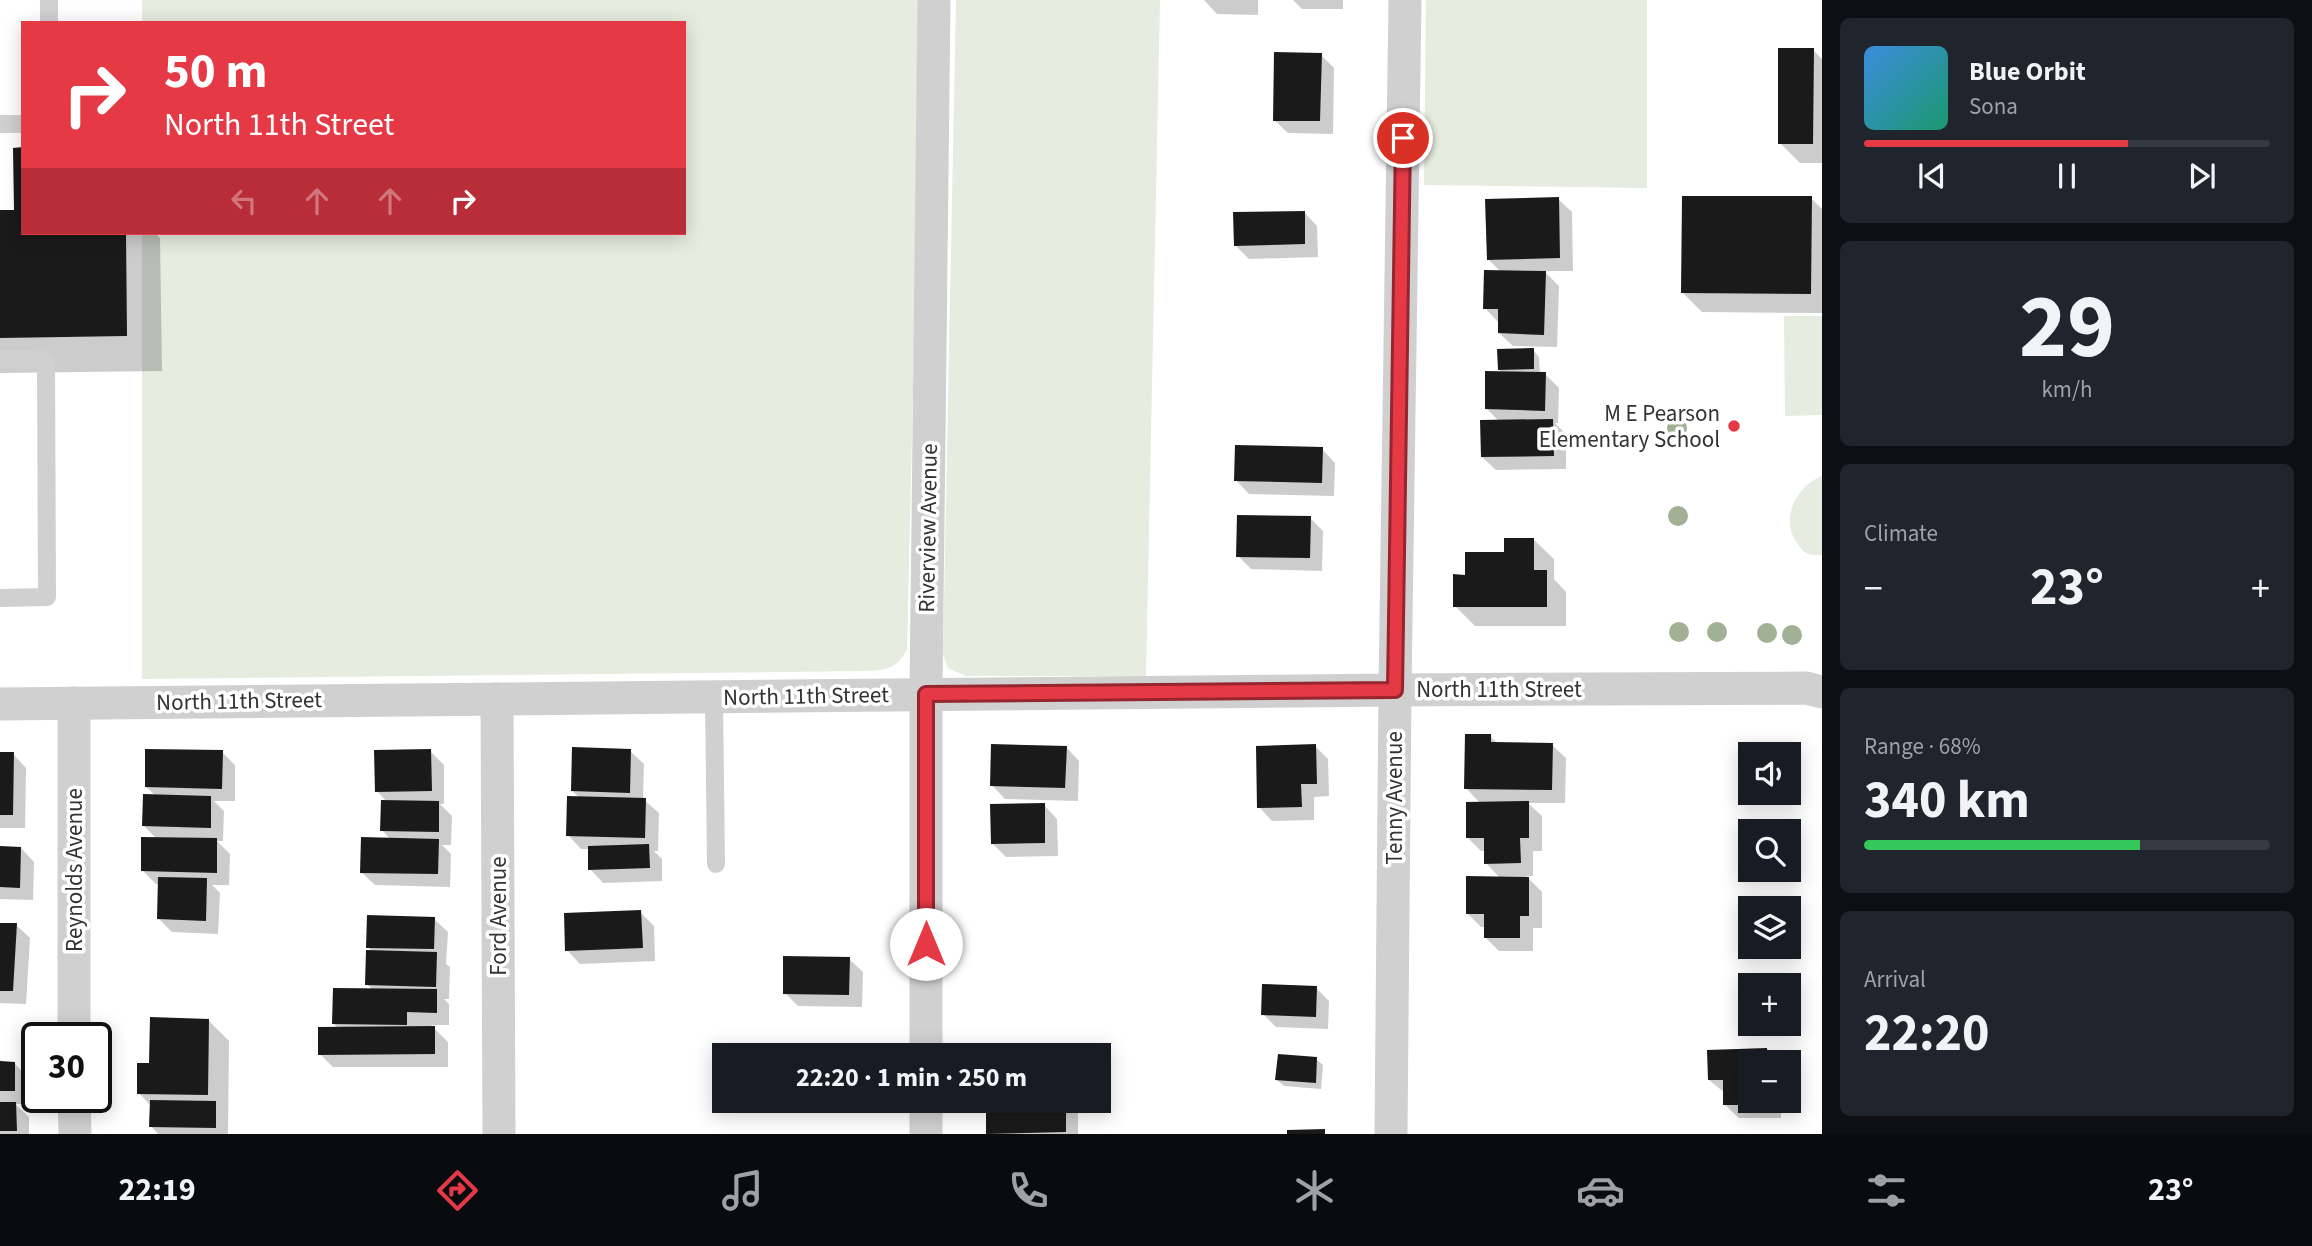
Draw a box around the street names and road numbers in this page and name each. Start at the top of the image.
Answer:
street label: Riverview Avenue [910,443,946,613]
street label: North 11th Street [1416,673,1582,706]
street label: North 11th Street [723,678,889,714]
street label: North 11th Street [156,683,322,719]
street label: Tenny Avenue [1378,731,1411,865]
street label: Reynolds Avenue [58,788,91,952]
street label: Ford Avenue [482,856,515,976]

